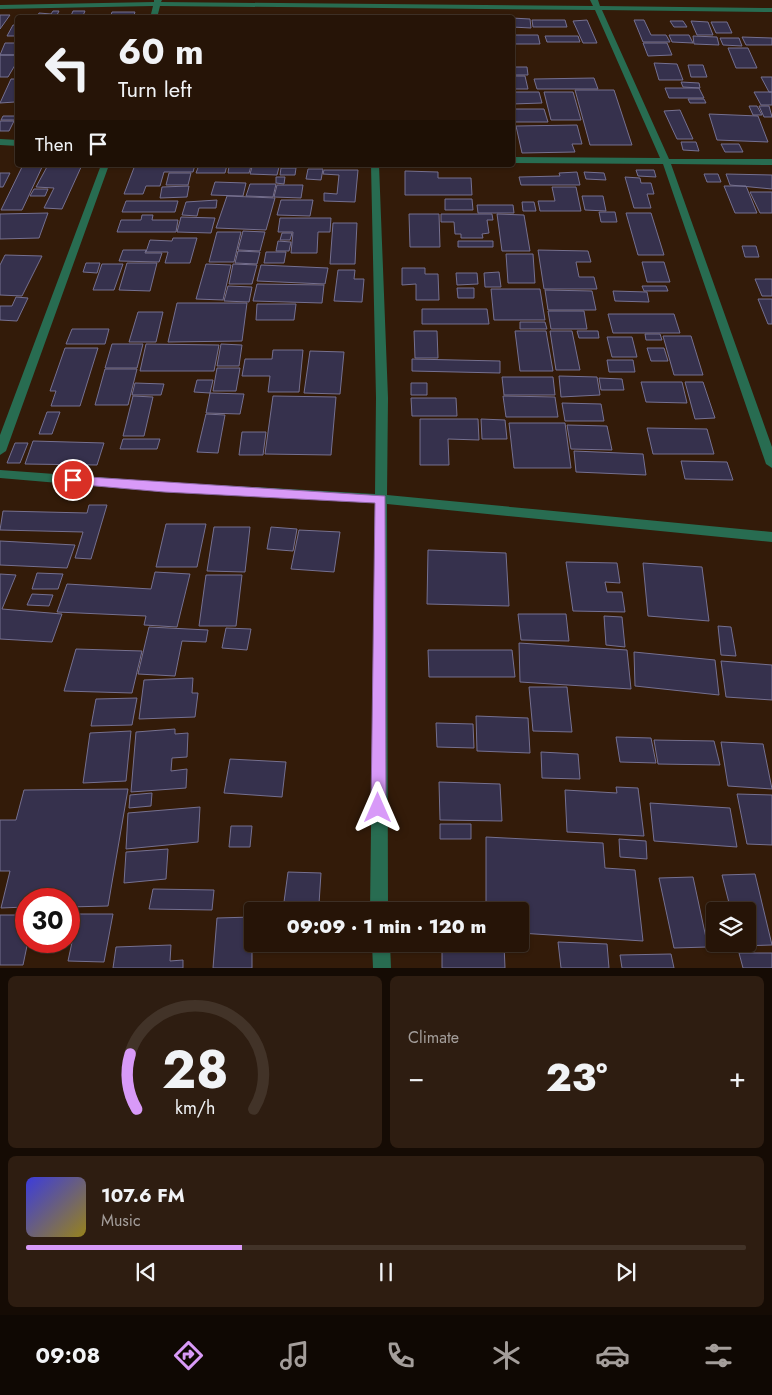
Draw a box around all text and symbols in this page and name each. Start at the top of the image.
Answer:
text: 60 m [118,27,204,77]
icon: left [35,35,100,100]
text: Turn left [118,73,192,105]
icon: arrive [84,130,112,158]
text: Then [35,131,74,158]
pin [52,459,94,501]
icon: arrive [59,466,87,494]
position arrow [351,781,403,833]
speed limit sign: 30 [15,888,80,953]
map controls [706,902,756,952]
button: layers [706,902,756,952]
text: 09:09 · 1 min · 120 m [287,913,486,940]
text: Climate [408,1026,459,1049]
text: 28 [162,1032,228,1108]
text: 23° [546,1050,608,1105]
text: − [408,1057,425,1098]
text: + [729,1057,746,1098]
text: km/h [175,1095,215,1121]
text: 107.6 FM [101,1182,185,1209]
text: Music [101,1209,141,1232]
icon: previous [132,1258,160,1286]
icon: pause [372,1258,400,1286]
icon: next [612,1258,640,1286]
icon: directions [171,1338,206,1373]
icon: music [277,1338,312,1373]
icon: phone [383,1338,418,1373]
icon: climate [489,1338,524,1373]
icon: car [595,1338,630,1373]
icon: filters [701,1338,736,1373]
text: 09:08 [36,1339,100,1371]

